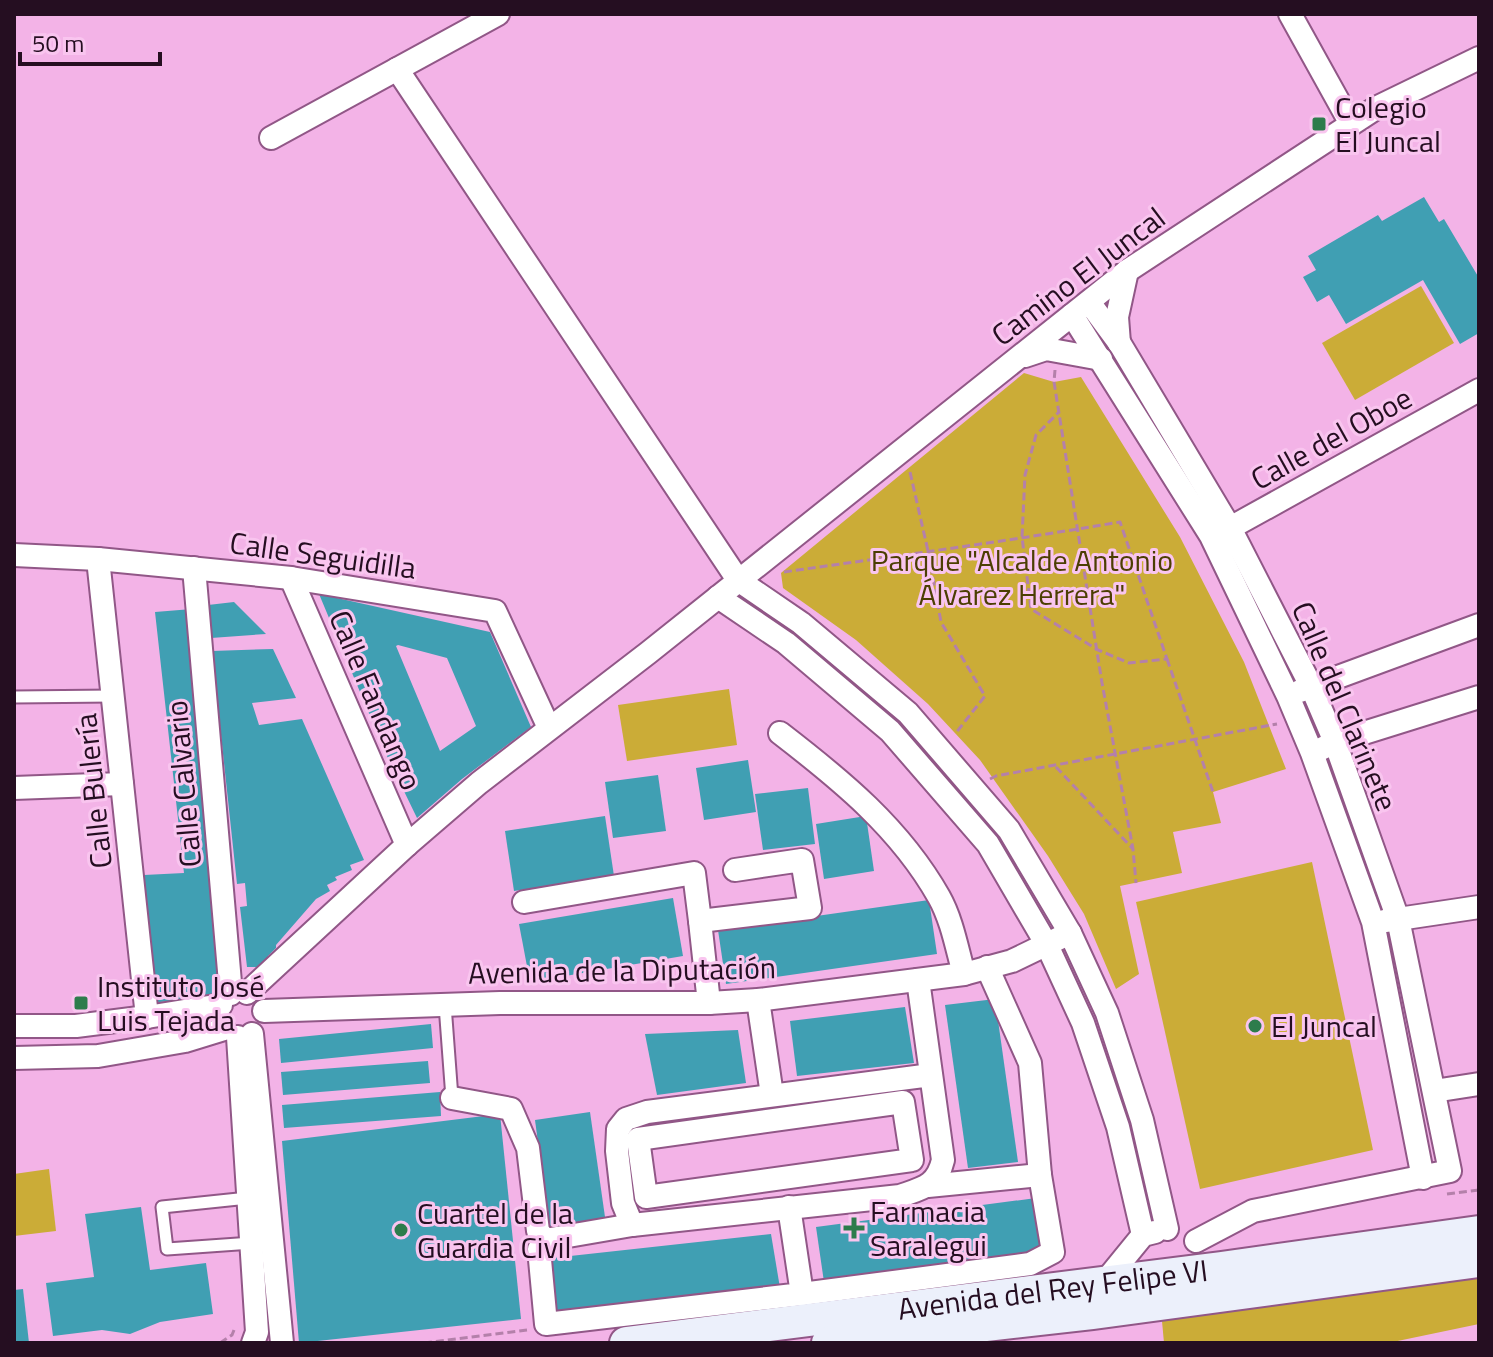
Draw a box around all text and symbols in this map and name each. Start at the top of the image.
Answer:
scale bar [20,16,160,66]
text: 50 m [32,25,84,61]
place label: Colegio El Juncal [1335,84,1441,164]
marker: Colegio El Juncal [1310,115,1328,133]
street label: Camino El Juncal [981,195,1175,357]
street label: Calle del Oboe [1242,375,1420,501]
street label: Calle Seguidilla [227,519,419,591]
park label: Parque "Alcalde Antonio Álvarez Herrera" [871,537,1173,617]
street label: Calle del Clarinete [1280,594,1410,818]
street label: Calle Fandango [317,603,435,797]
street label: Calle Calvario [153,699,213,869]
street label: Calle Bulería [62,711,124,871]
street label: Avenida de la Diputación [468,944,776,996]
place label: Instituto José Luis Tejada [97,963,264,1043]
marker: Instituto José Luis Tejada [72,994,90,1012]
place label: El Juncal [1271,1003,1377,1049]
marker: El Juncal [1246,1017,1264,1035]
place label: Farmacia Saralegui [870,1188,987,1268]
place label: Cuartel de la Guardia Civil [417,1190,573,1270]
marker: Farmacia Saralegui [845,1219,863,1237]
marker: Cuartel de la Guardia Civil [392,1221,410,1239]
street label: Avenida del Rey Felipe VI [895,1247,1210,1332]

